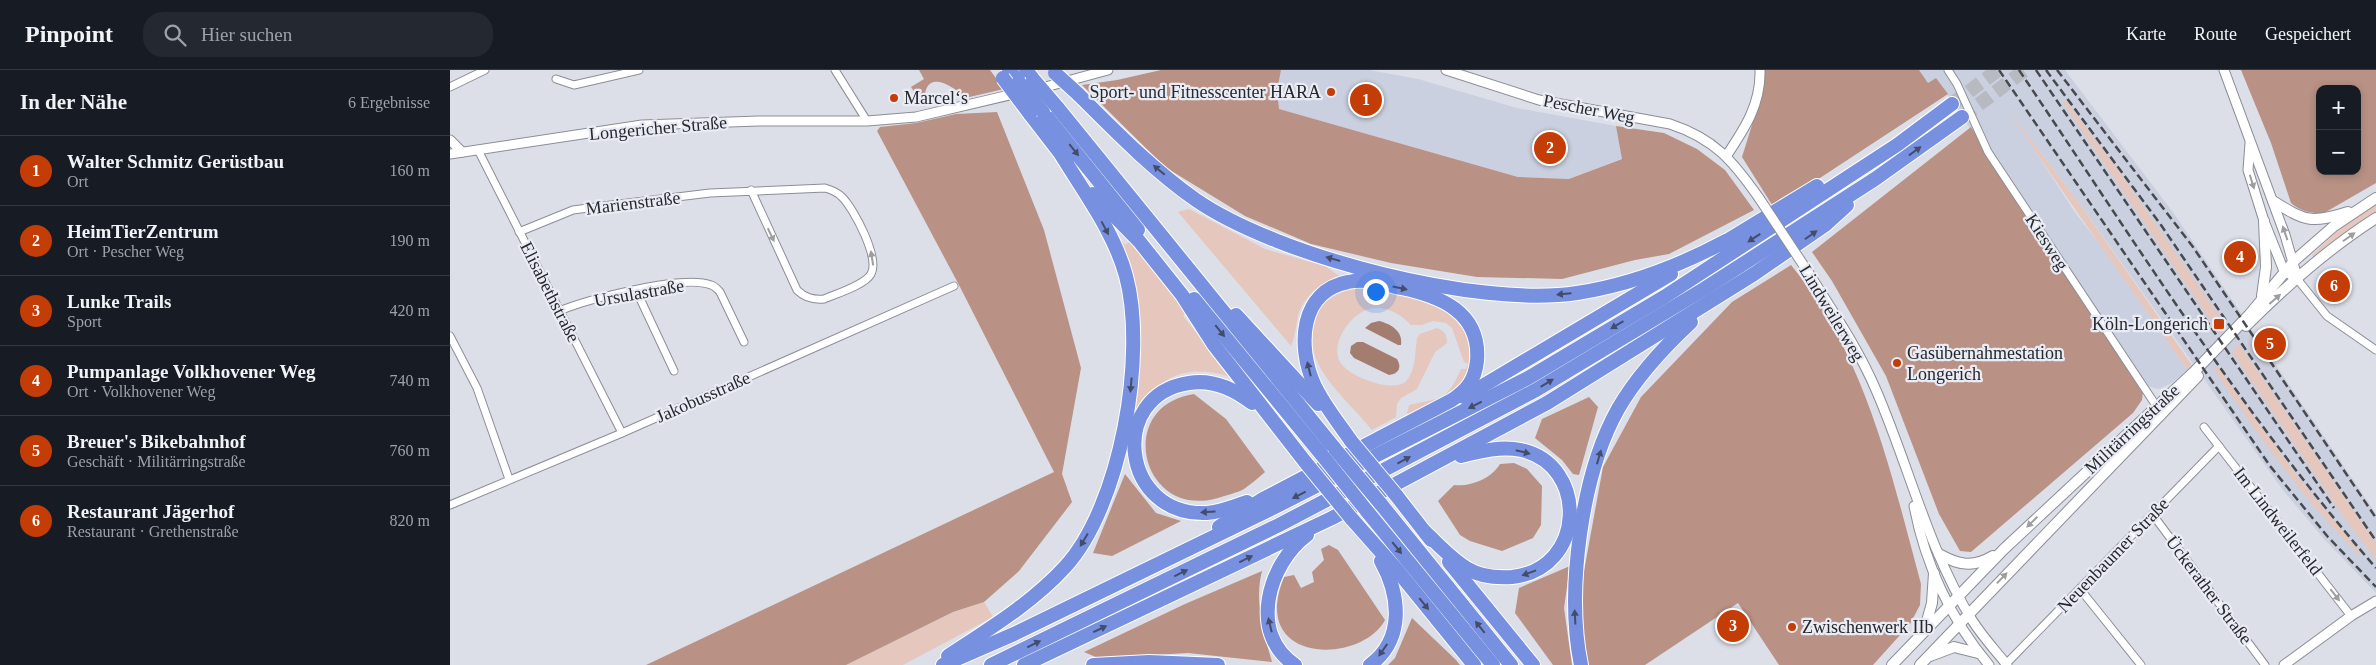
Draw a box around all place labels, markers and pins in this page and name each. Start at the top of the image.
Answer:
pin: 1 [1350,81,1382,119]
place label: Sport- und Fitnesscenter HARA [1090,82,1321,102]
marker: Sport- und Fitnesscenter HARA [1325,86,1337,98]
place label: Marcel‘s [904,88,968,108]
marker: Marcel‘s [888,92,900,104]
pin: 2 [1534,129,1566,167]
pin: 4 [2224,238,2256,276]
pin: 6 [2318,267,2350,305]
place label: Köln-Longerich [2092,314,2208,334]
marker: Köln-Longerich [2212,317,2226,331]
pin: 5 [2254,325,2286,363]
place label: Gasübernahmestation Longerich [1907,343,2063,384]
marker: Gasübernahmestation Longerich [1891,357,1903,369]
pin: 3 [1717,607,1749,645]
place label: Zwischenwerk IIb [1802,617,1933,637]
marker: Zwischenwerk IIb [1786,621,1798,633]

